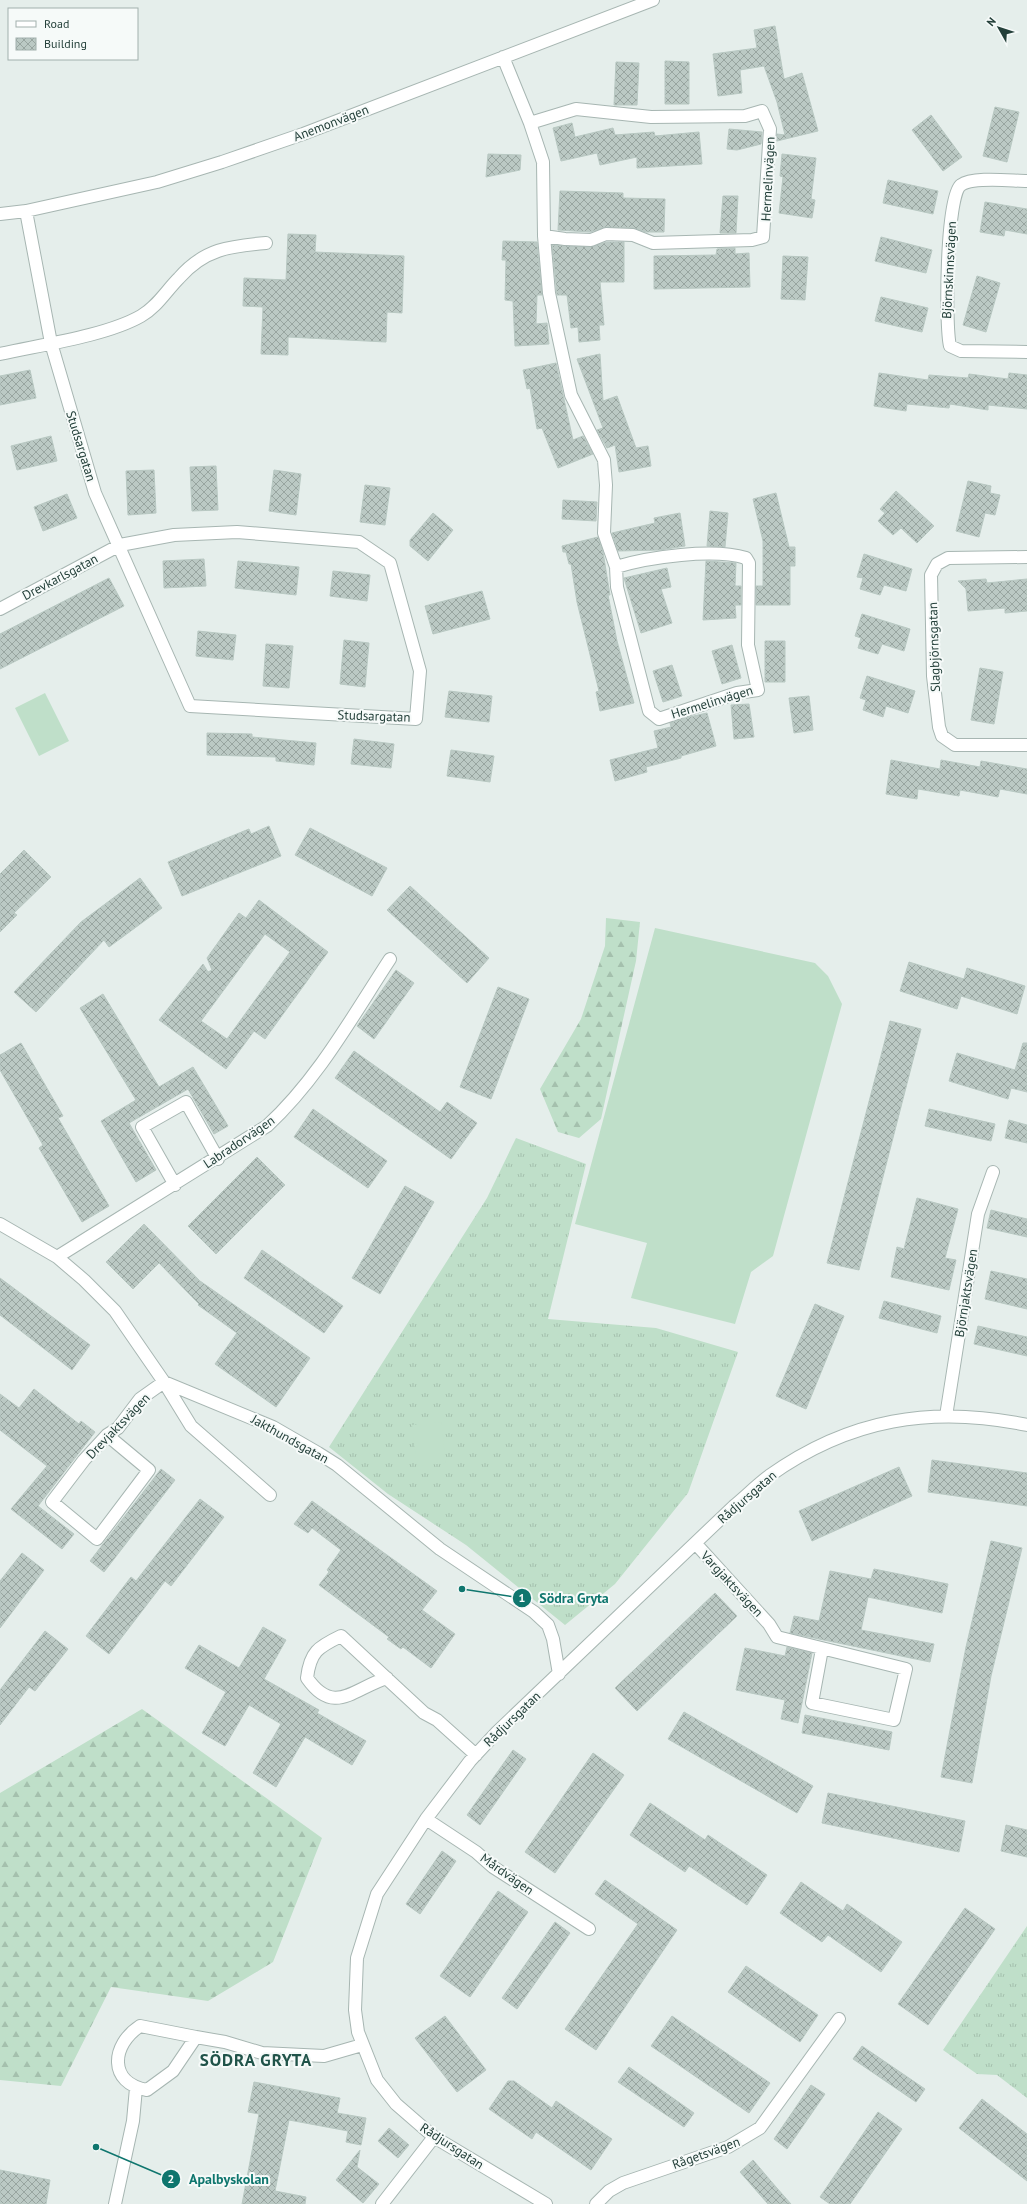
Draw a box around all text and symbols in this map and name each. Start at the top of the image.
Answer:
legend [8,8,138,60]
north arrow [979,8,1019,48]
text: N [984,14,999,29]
text: Road [44,16,69,31]
text: Building [44,36,87,51]
street label: Anemonvägen [291,101,371,145]
street label: Hermelinvägen [757,136,779,222]
street label: Björnskinnsvägen [938,221,960,319]
street label: Studsargatan [62,409,100,483]
street label: Drevkarlsgatan [19,550,101,604]
street label: Slagbjörnsgatan [924,602,944,692]
street label: Hermelinvägen [669,681,755,723]
street label: Studsargatan [337,706,411,726]
street label: Labradorvägen [200,1112,278,1172]
street label: Björnjaktsvägen [951,1248,981,1338]
street label: Drevjaktsvägen [82,1390,154,1462]
street label: Jakthundsgatan [247,1410,332,1467]
street label: Rådjursgatan [714,1467,780,1527]
street label: Vargjaktsvägen [696,1547,767,1621]
callout: Södra Gryta [512,1585,617,1611]
text: Södra Gryta [539,1589,609,1607]
text: 1 [519,1590,525,1605]
street label: Rådjursgatan [480,1688,544,1750]
street label: Mårdvägen [477,1849,537,1899]
district label: SÖDRA GRYTA [200,2049,312,2071]
street label: Rådjursgatan [417,2119,487,2173]
street label: Rågetsvägen [670,2133,742,2173]
callout: Apalbyskolan [161,2166,277,2192]
text: Apalbyskolan [189,2170,269,2188]
text: 2 [168,2171,174,2186]

